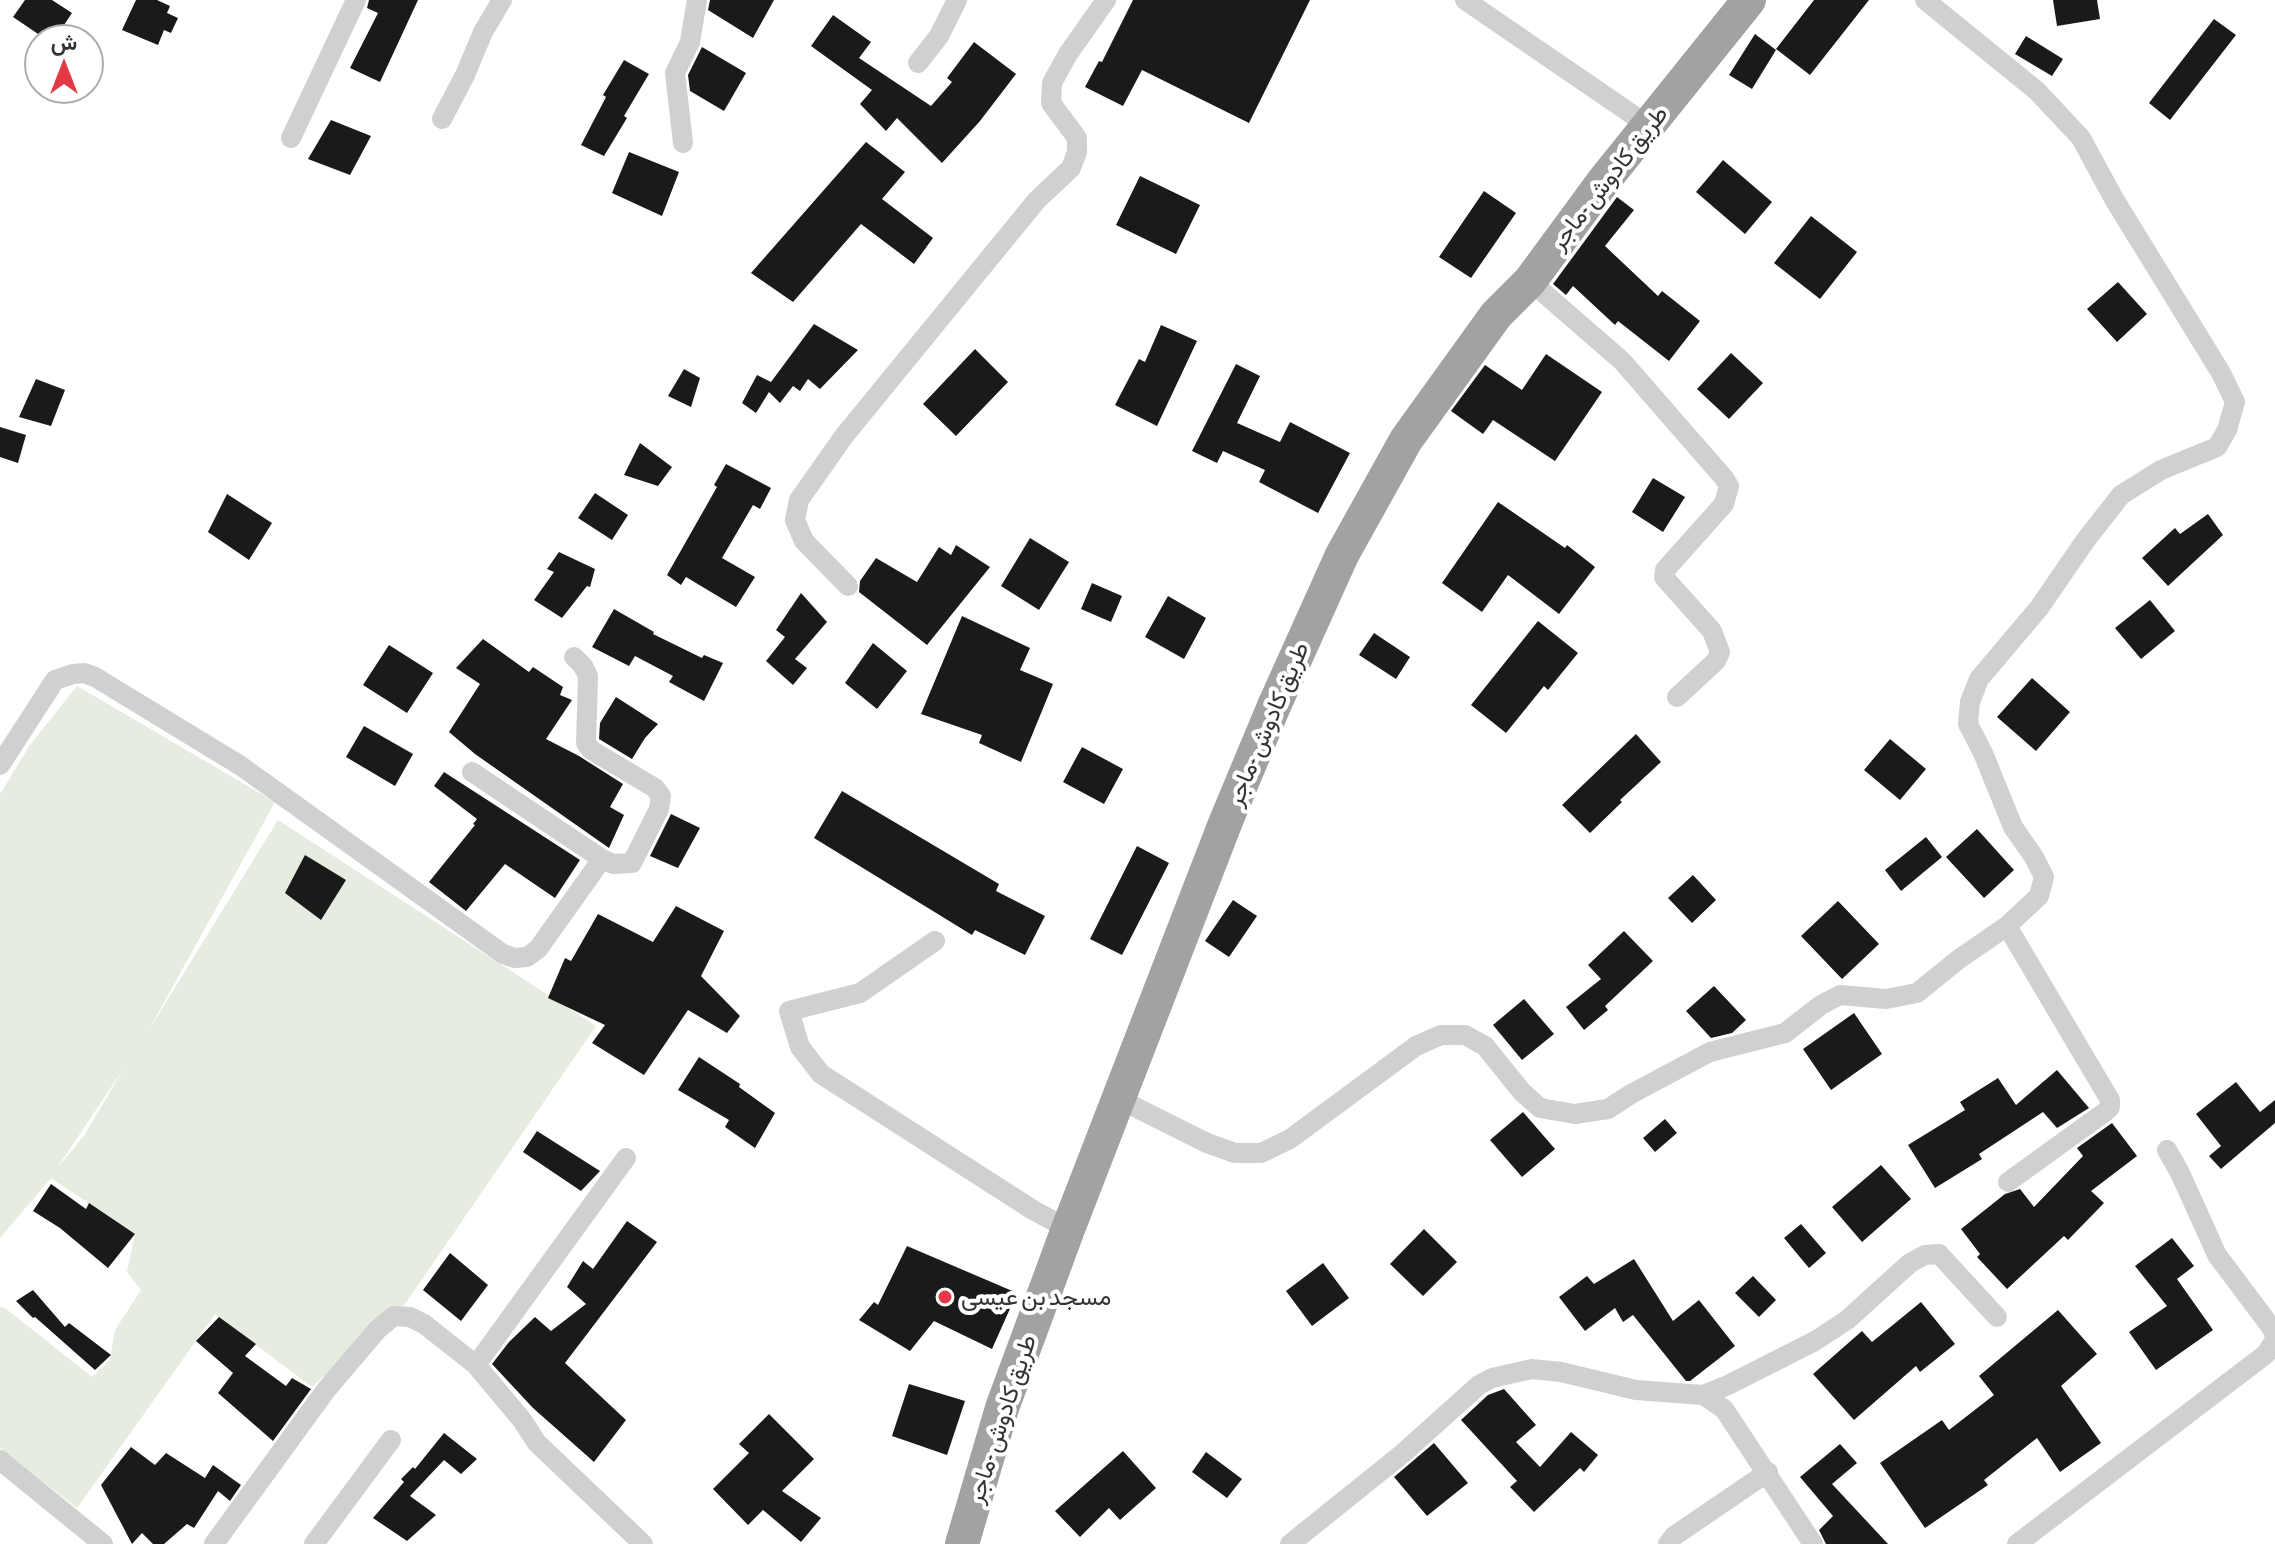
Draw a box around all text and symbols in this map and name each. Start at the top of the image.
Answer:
north arrow [24,24,104,104]
text: ش [51,29,77,55]
street label: طريق كادوش -ماجر [1544,100,1674,256]
street label: طريق كادوش -ماجر [1220,638,1316,810]
place label: مسجد بن عيسى [961,1283,1111,1311]
marker: مسجد بن عيسى [936,1288,954,1306]
street label: طريق كادوش -ماجر [961,1331,1043,1507]

